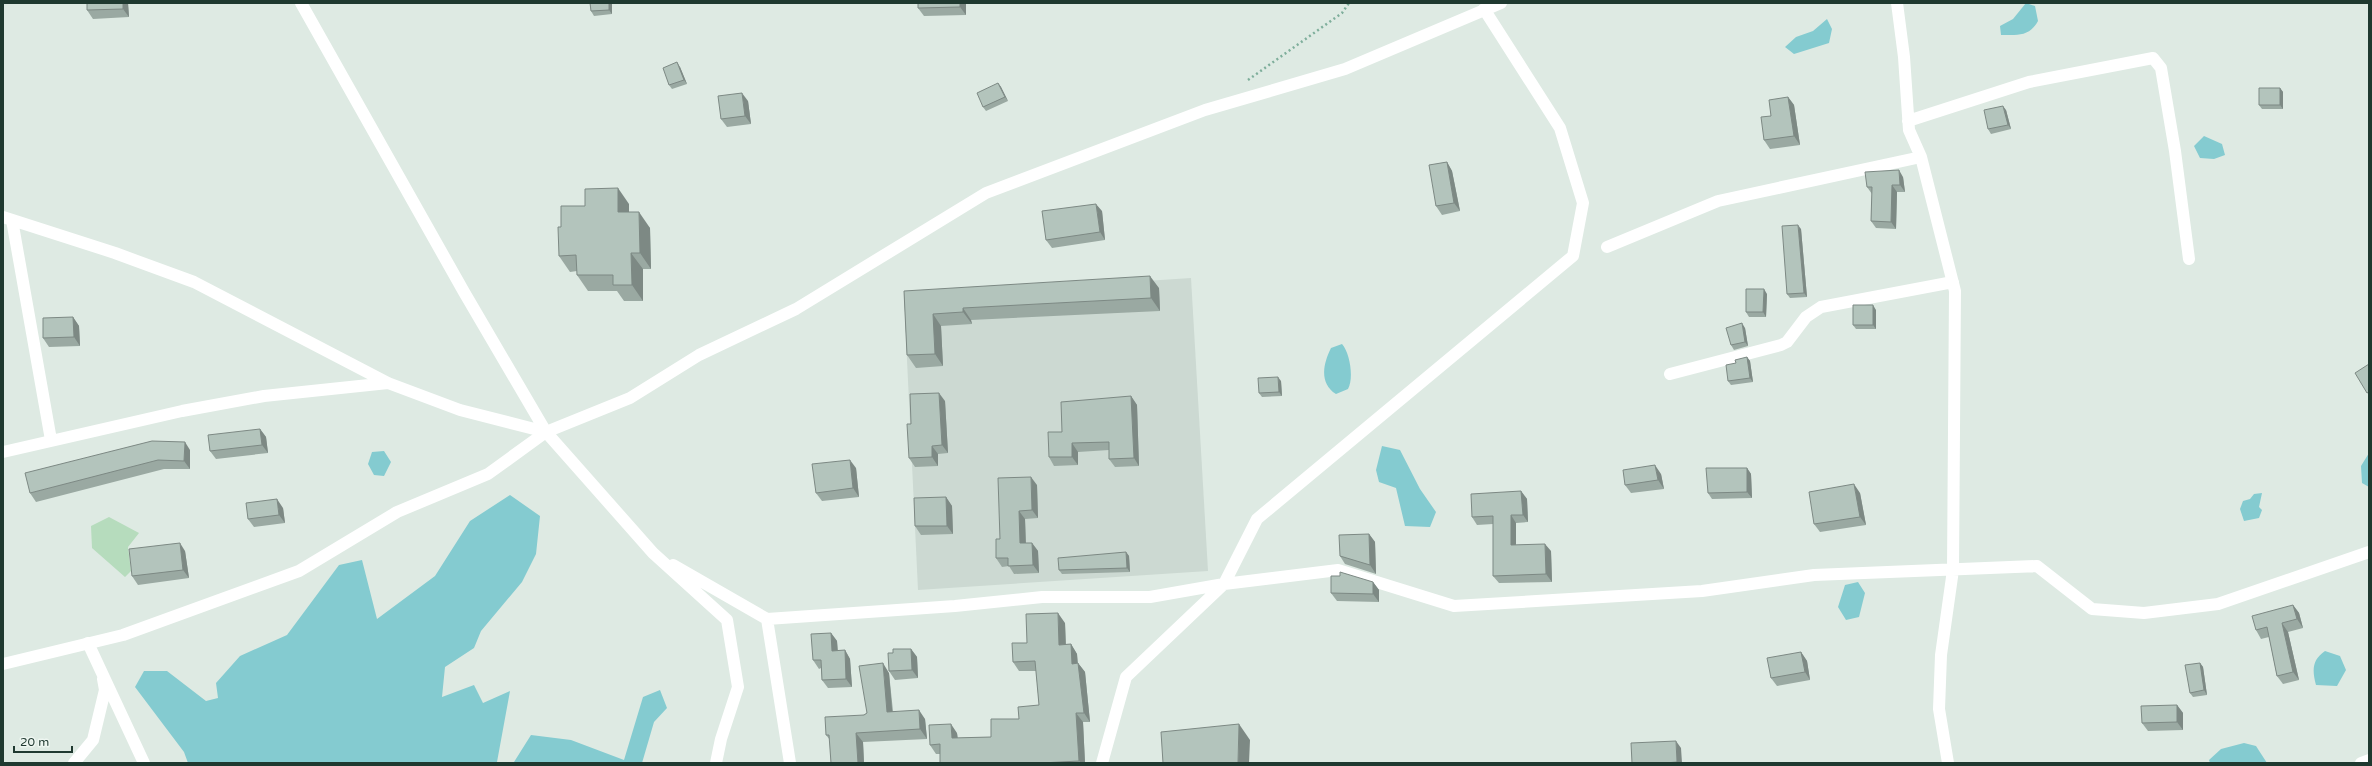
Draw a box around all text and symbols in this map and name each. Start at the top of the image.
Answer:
scale bar [14,728,72,754]
text: 20 m [20,735,49,749]

